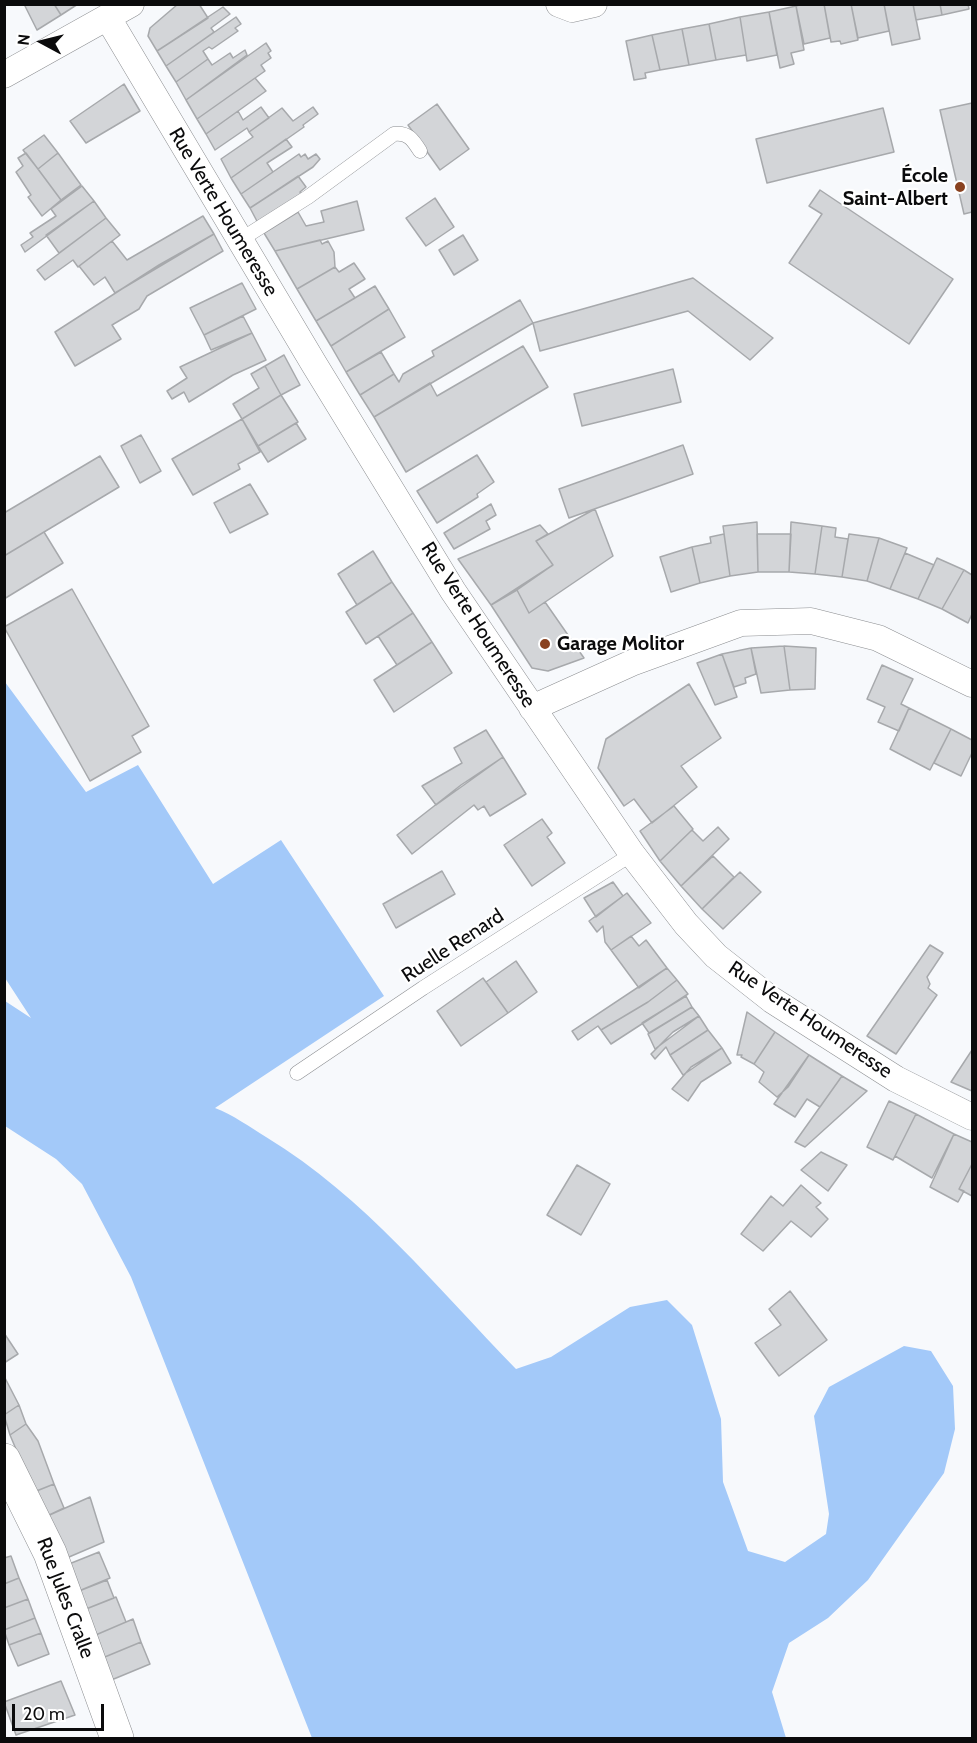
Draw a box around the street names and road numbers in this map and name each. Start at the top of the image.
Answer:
street label: Rue Verte Houmeresse [163,123,283,301]
street label: Rue Verte Houmeresse [416,538,540,712]
street label: Ruelle Renard [398,904,508,988]
street label: Rue Verte Houmeresse [724,956,896,1084]
street label: Rue Jules Cralle [31,1534,99,1662]

